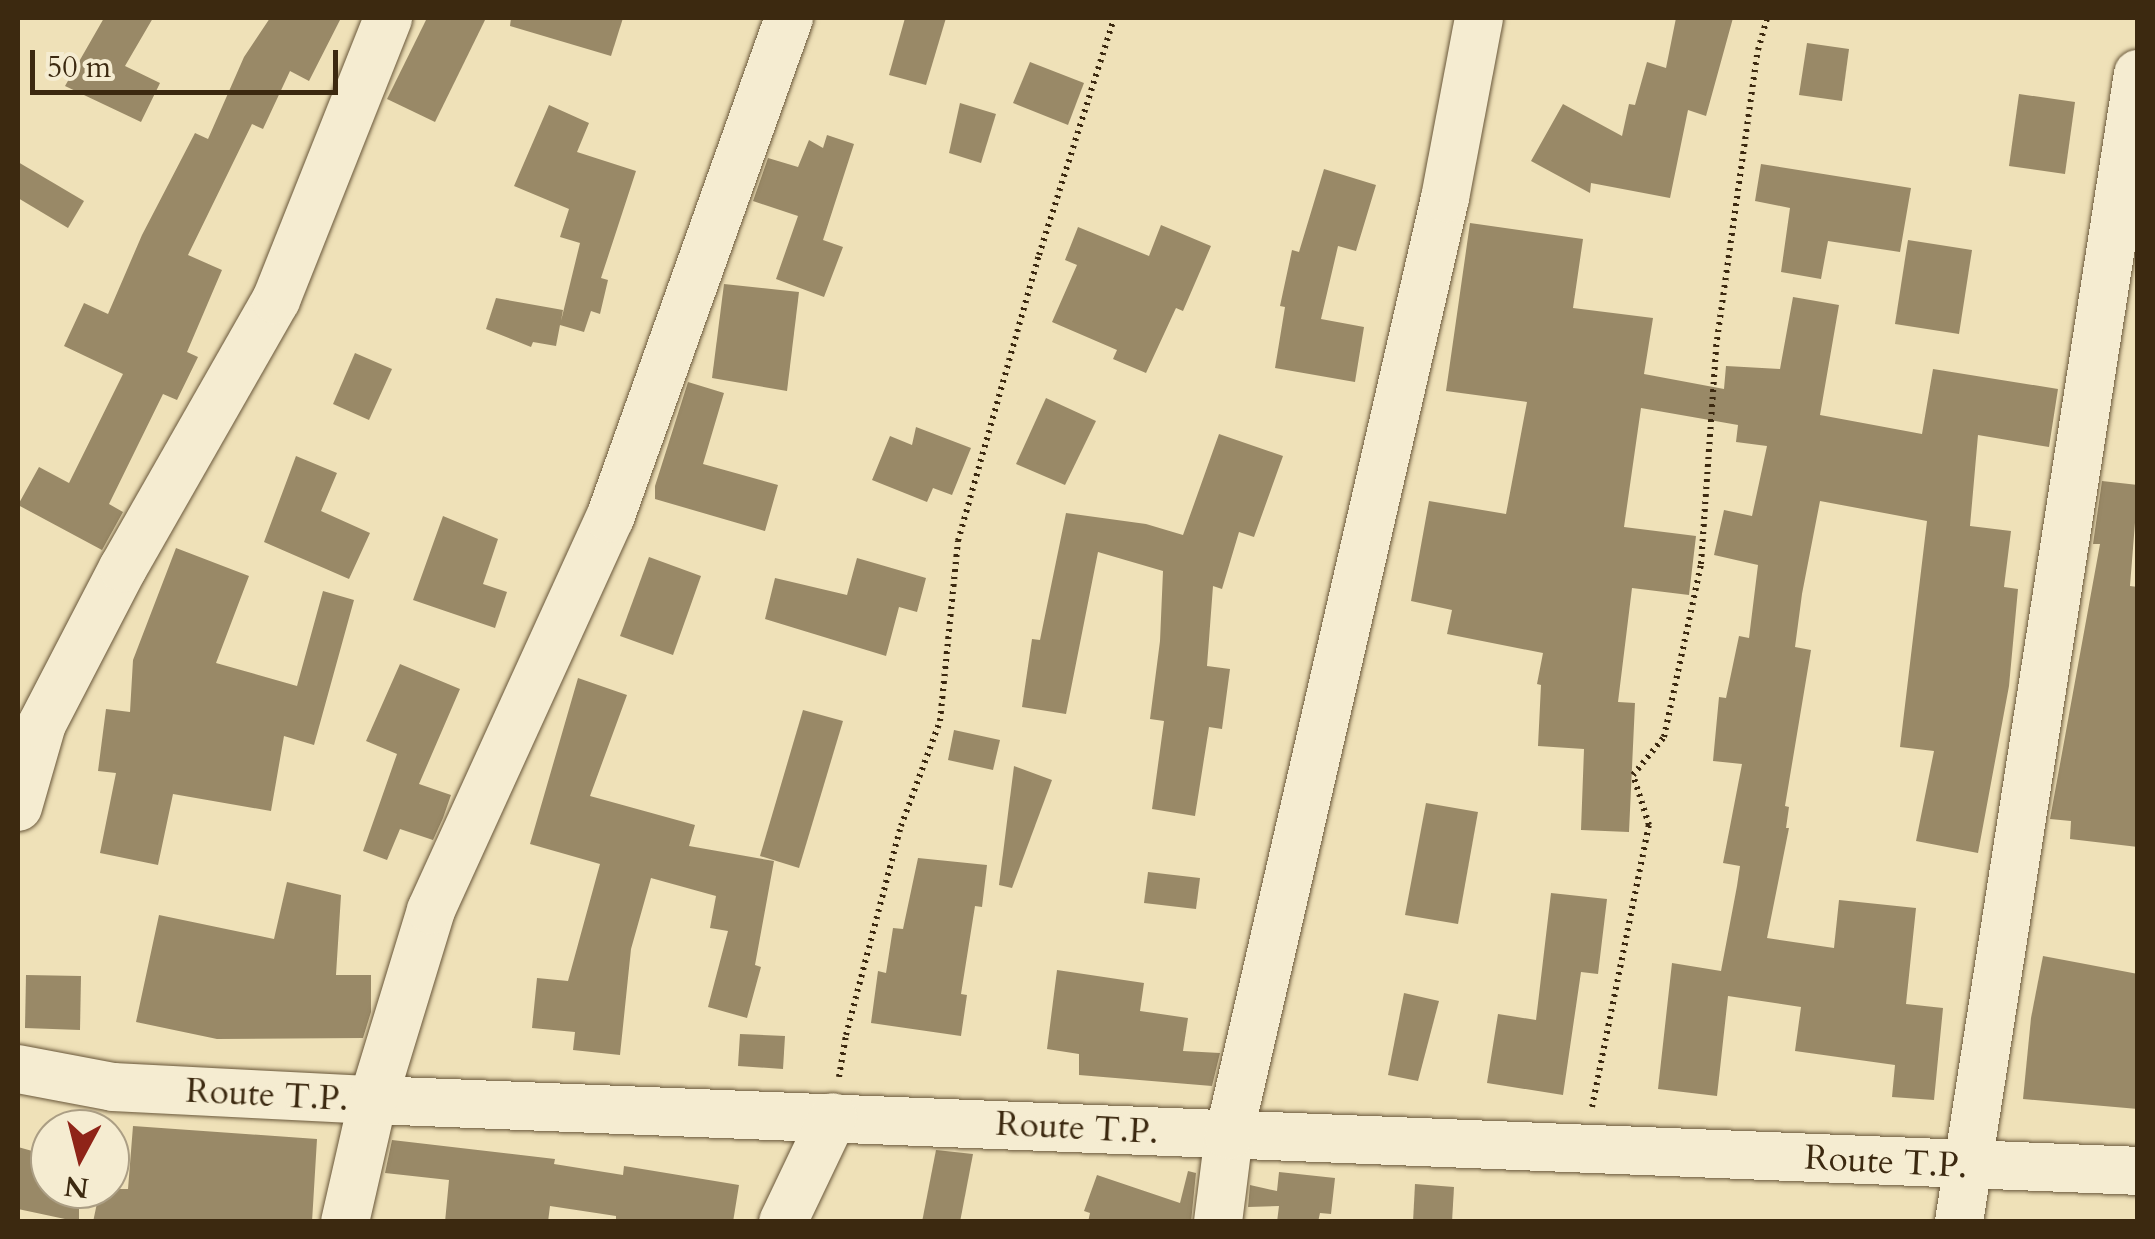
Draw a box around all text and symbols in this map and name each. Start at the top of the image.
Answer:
scale bar [35,30,342,92]
text: 50 m [47,47,111,88]
street label: Route T.P. [185,1070,349,1120]
street label: Route T.P. [995,1103,1159,1153]
north arrow [30,1109,130,1209]
street label: Route T.P. [1804,1137,1968,1187]
text: N [62,1166,91,1207]

